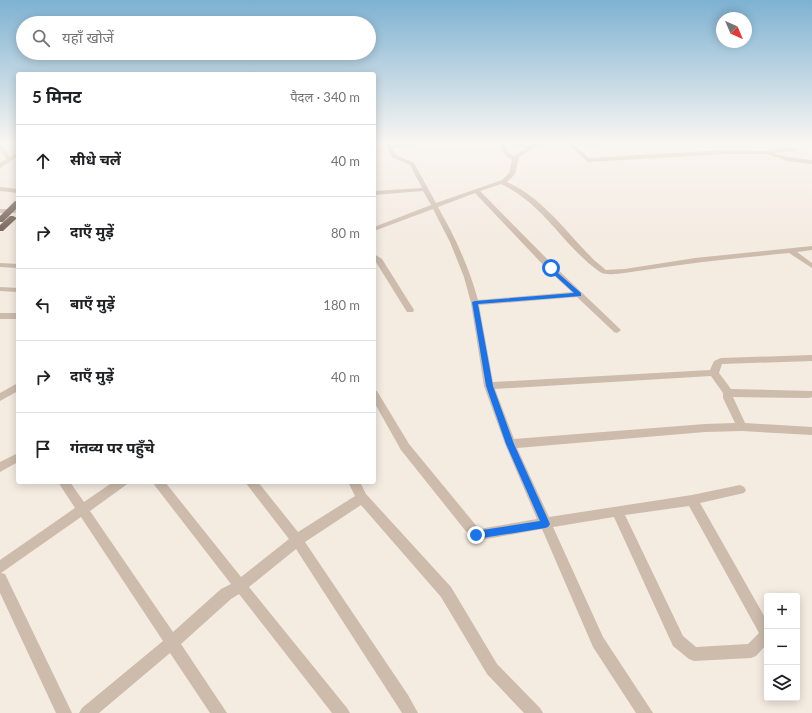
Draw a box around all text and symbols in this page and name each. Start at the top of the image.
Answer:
north arrow [716,12,752,48]
search box [16,16,376,60]
icon: search [30,27,52,49]
text: यहाँ खोजें [62,28,114,46]
text: 5 मिनट [32,86,82,107]
text: पैदल · 340 m [290,89,360,105]
icon: ahead [32,150,54,172]
text: सीधे चलें [70,150,121,168]
text: 40 m [331,153,360,169]
icon: right [32,222,54,244]
text: दाएँ मुड़ें [70,222,114,240]
text: 80 m [331,225,360,241]
route start [542,259,560,277]
icon: left [32,294,54,316]
text: बाएँ मुड़ें [70,294,115,312]
text: 180 m [323,297,360,313]
icon: right [32,366,54,388]
text: दाएँ मुड़ें [70,366,114,384]
text: 40 m [331,369,360,385]
icon: arrive [32,438,54,460]
text: गंतव्य पर पहुँचे [70,438,154,456]
route end [467,526,485,544]
map controls [764,593,800,701]
button: + [764,593,800,629]
button: − [764,629,800,665]
button: layers [764,665,800,701]

